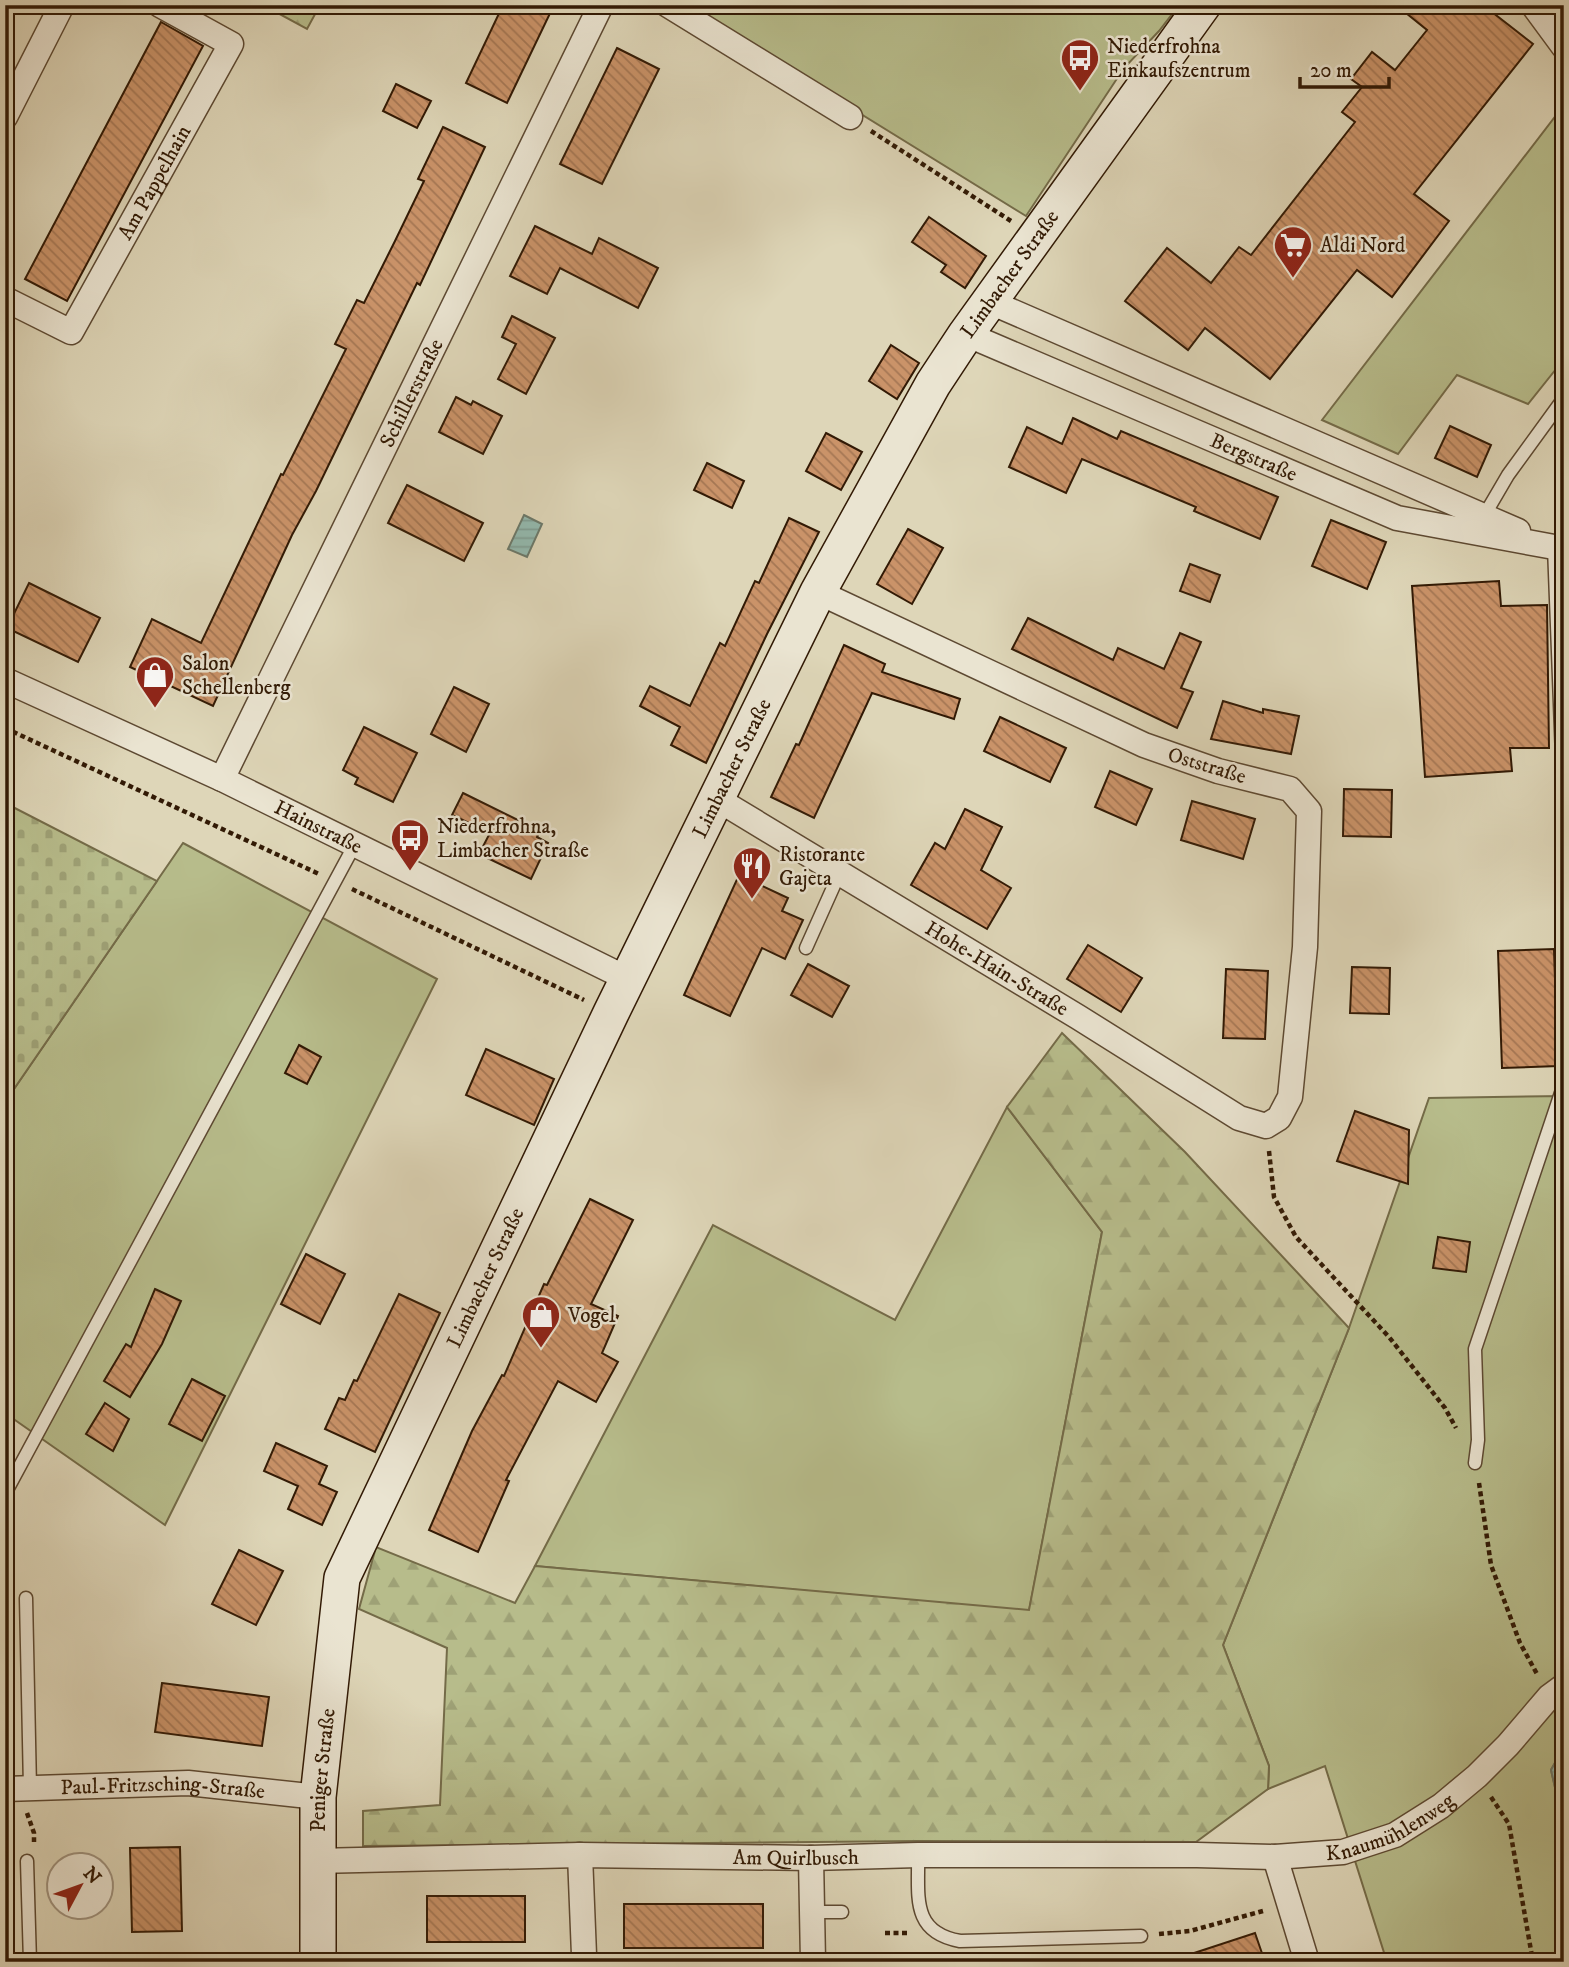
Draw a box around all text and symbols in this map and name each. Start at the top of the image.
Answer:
place label: Niederfrohna Einkaufszentrum [1107,34,1251,84]
bus stop icon: Niederfrohna Einkaufszentrum [1059,37,1101,92]
scale bar [1300,46,1389,90]
text: 20 m [1310,58,1352,84]
street label: Am Pappelhain [113,121,197,245]
street label: Limbacher Straße [955,205,1065,344]
supermarket icon: Aldi Nord [1272,224,1314,279]
place label: Aldi Nord [1320,233,1406,259]
street label: Schillerstraße [374,335,450,452]
street label: Bergstraße [1206,428,1301,488]
place label: Salon Schellenberg [182,651,291,701]
shop icon: Salon Schellenberg [134,654,176,709]
street label: Limbacher Straße [687,694,778,842]
street label: Oststraße [1164,742,1249,790]
street label: Hainstraße [270,795,367,860]
place label: Niederfrohna, Limbacher Straße [437,814,589,864]
bus stop icon: Niederfrohna, Limbacher Straße [389,817,431,872]
place label: Ristorante Gajeta [779,842,866,892]
restaurant icon: Ristorante Gajeta [731,845,773,900]
street label: Hohe-Hain-Straße [920,916,1073,1022]
street label: Limbacher Straße [442,1204,530,1352]
shop icon: Vogel [520,1294,562,1349]
place label: Vogel [567,1303,616,1329]
street label: Peniger Straße [306,1707,342,1832]
street label: Paul-Fritzsching-Straße [60,1771,267,1805]
street label: Knaumühlenweg [1325,1788,1461,1867]
street label: Am Quirlbusch [733,1845,859,1872]
north arrow [46,1852,116,1922]
text: N [78,1862,106,1890]

